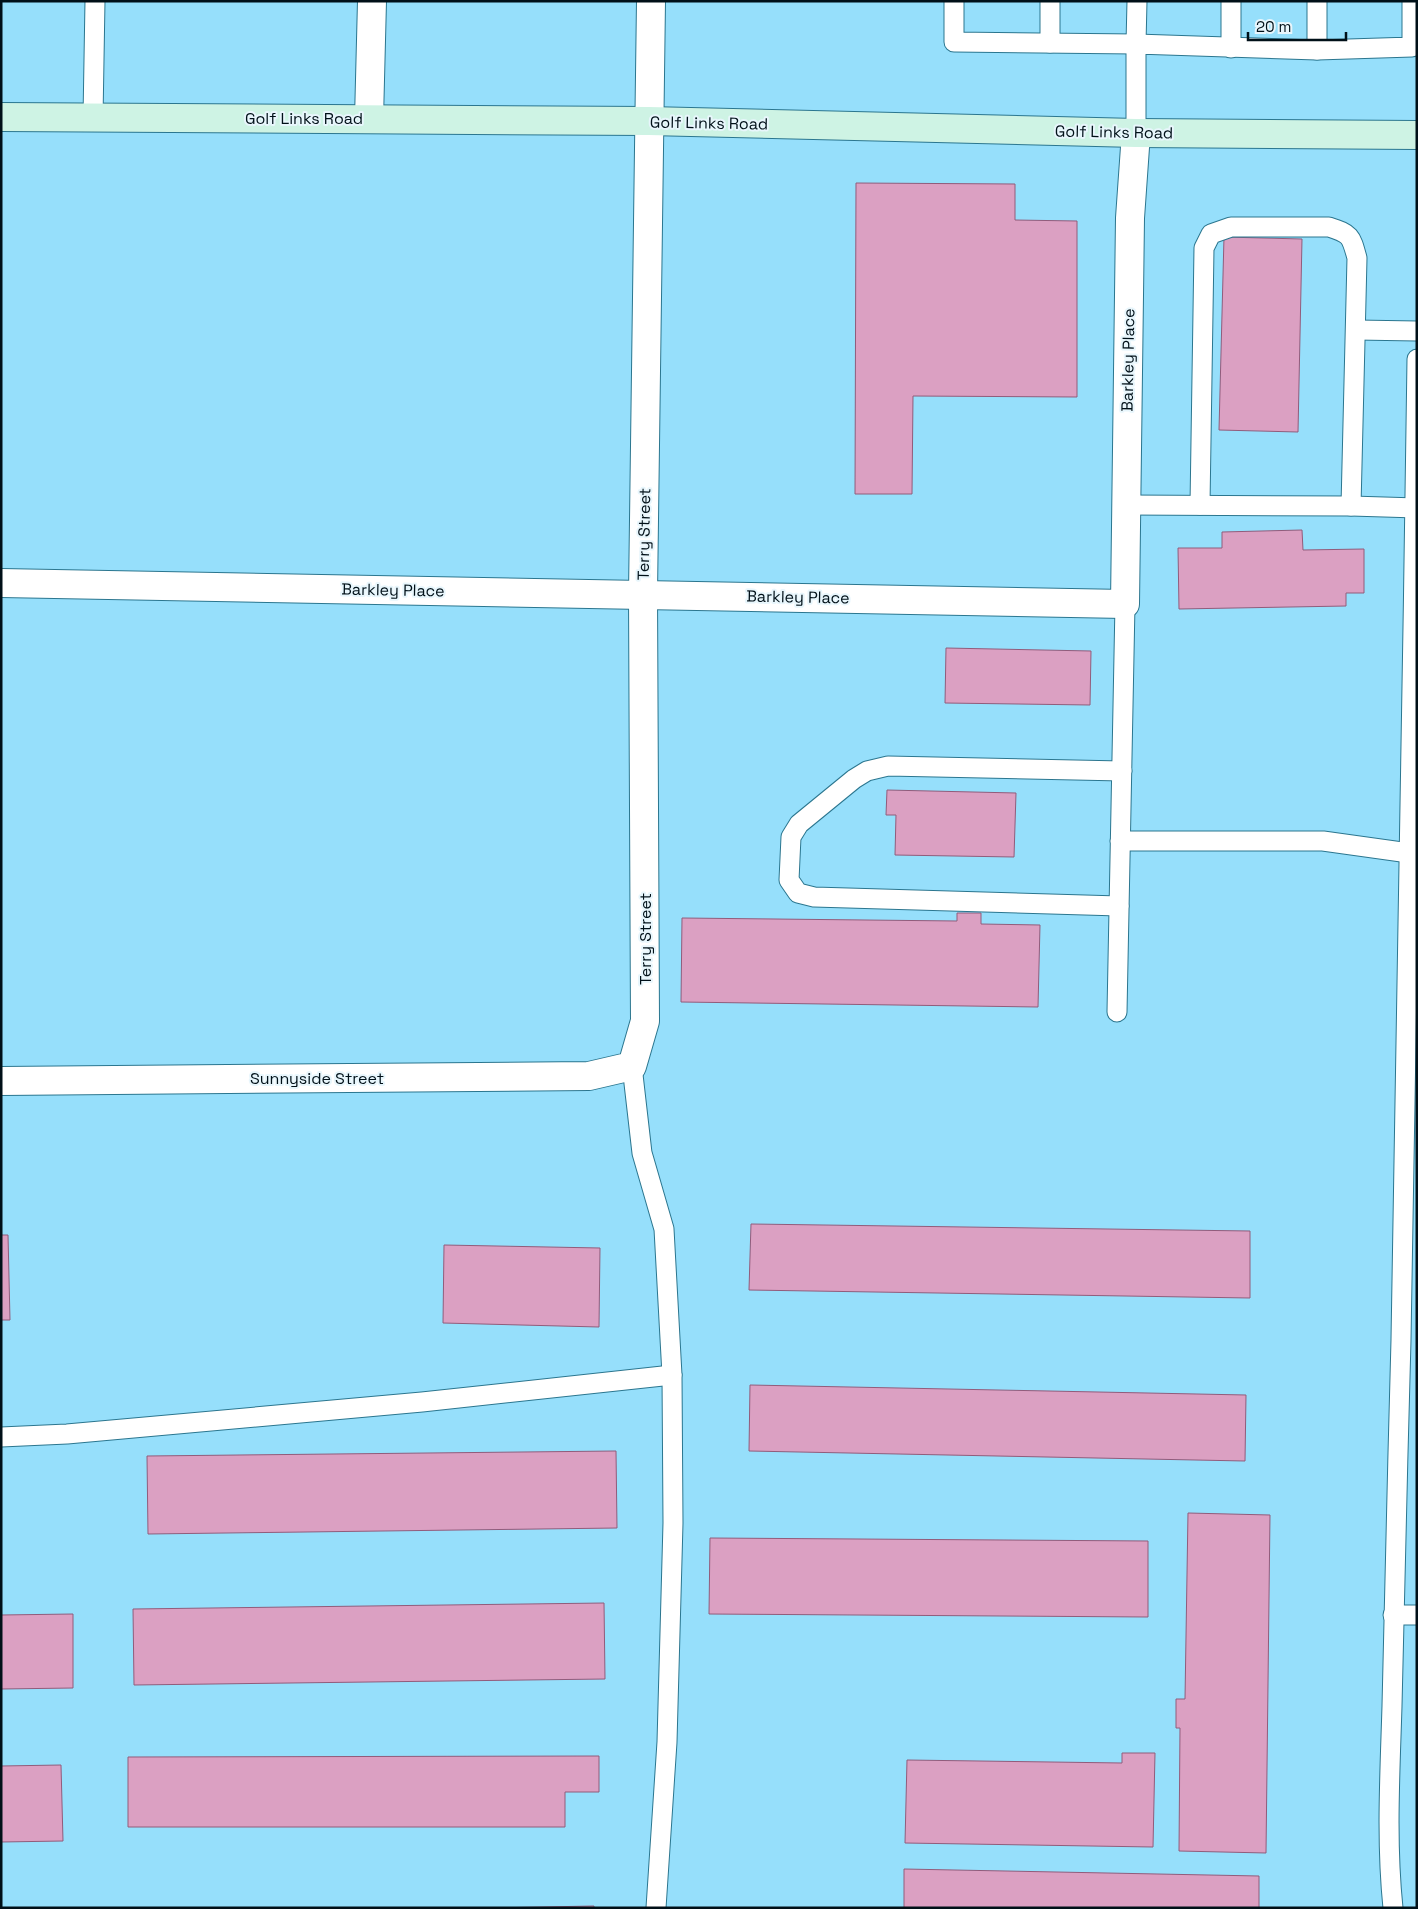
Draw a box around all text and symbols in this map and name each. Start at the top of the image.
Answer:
scale bar [1248,10,1346,42]
text: 20 m [1256,17,1291,36]
street label: Golf Links Road [245,108,363,129]
street label: Golf Links Road [650,111,768,135]
street label: Golf Links Road [1055,120,1173,144]
street label: Barkley Place [1117,308,1139,412]
street label: Terry Street [633,488,655,580]
street label: Barkley Place [341,579,445,601]
street label: Barkley Place [746,586,850,608]
street label: Terry Street [635,893,656,985]
street label: Sunnyside Street [250,1068,384,1089]

